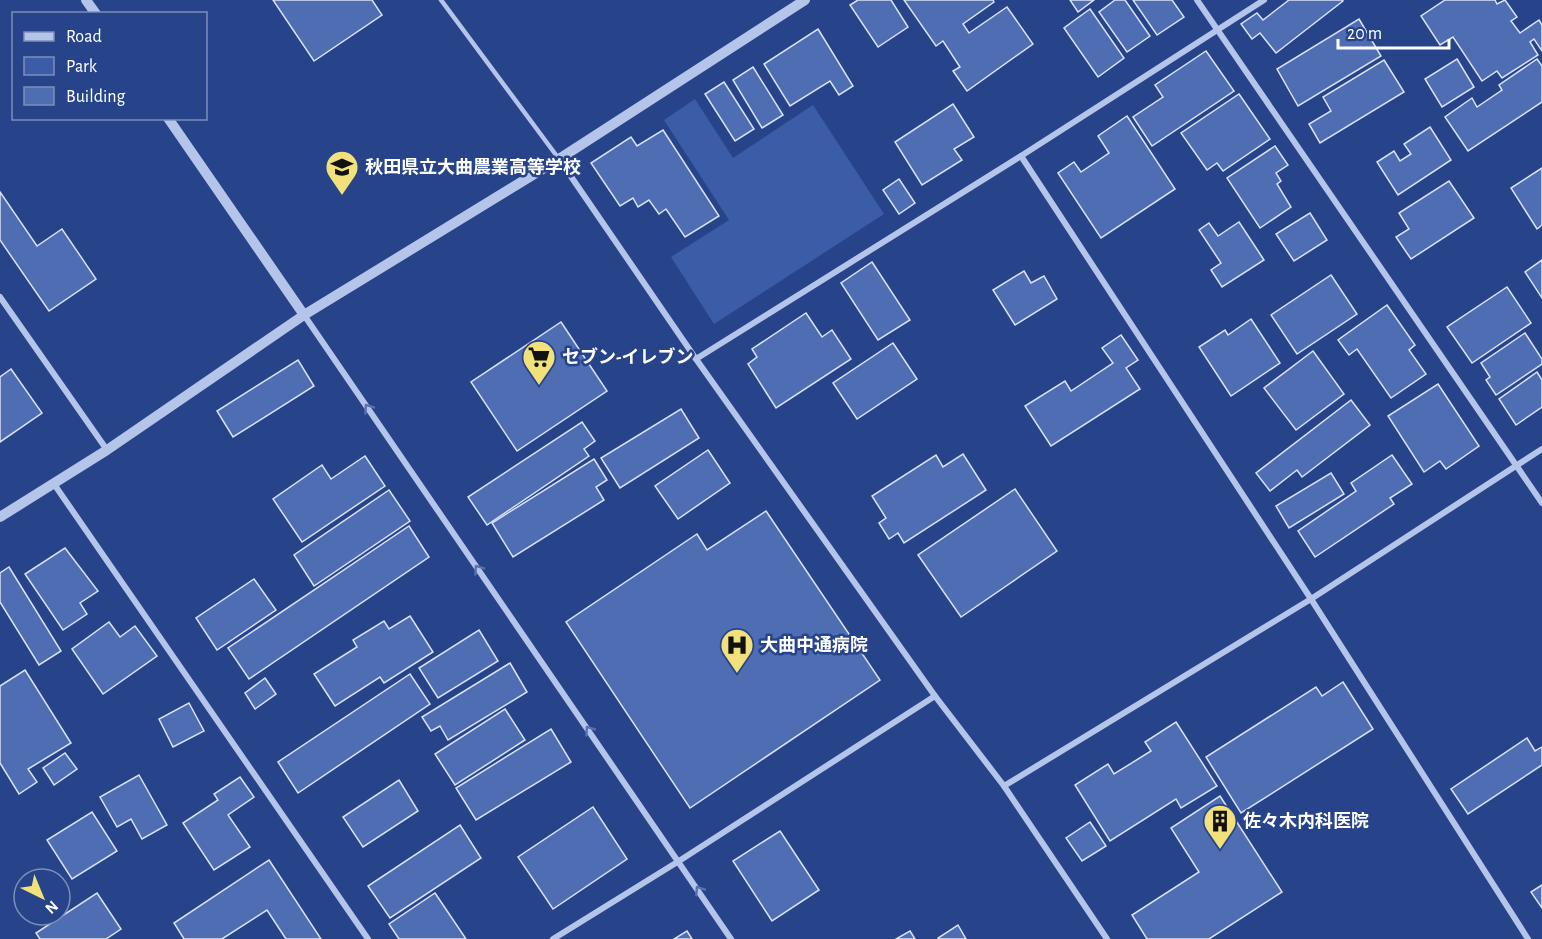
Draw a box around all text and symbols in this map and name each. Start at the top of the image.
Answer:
legend [12,12,207,120]
scale bar [1338,12,1449,50]
text: 20 m [1347,25,1382,43]
text: Road [66,28,102,46]
text: Park [66,58,98,76]
text: Building [66,88,126,106]
school or university icon: 秋田県立大曲農業高等学校 [324,149,360,196]
place label: 秋田県立大曲農業高等学校 [365,157,581,177]
supermarket icon: セブン-イレブン [521,339,557,386]
place label: セブン-イレブン [562,347,693,367]
one-way arrow [364,404,375,415]
one-way arrow [474,565,485,576]
hospital icon: 大曲中通病院 [719,627,755,674]
place label: 大曲中通病院 [760,635,868,655]
one-way arrow [585,725,596,736]
building icon: 佐々木内科医院 [1202,803,1238,850]
place label: 佐々木内科医院 [1243,811,1369,831]
north arrow [12,867,72,927]
one-way arrow [695,886,706,897]
text: N [42,898,61,917]

